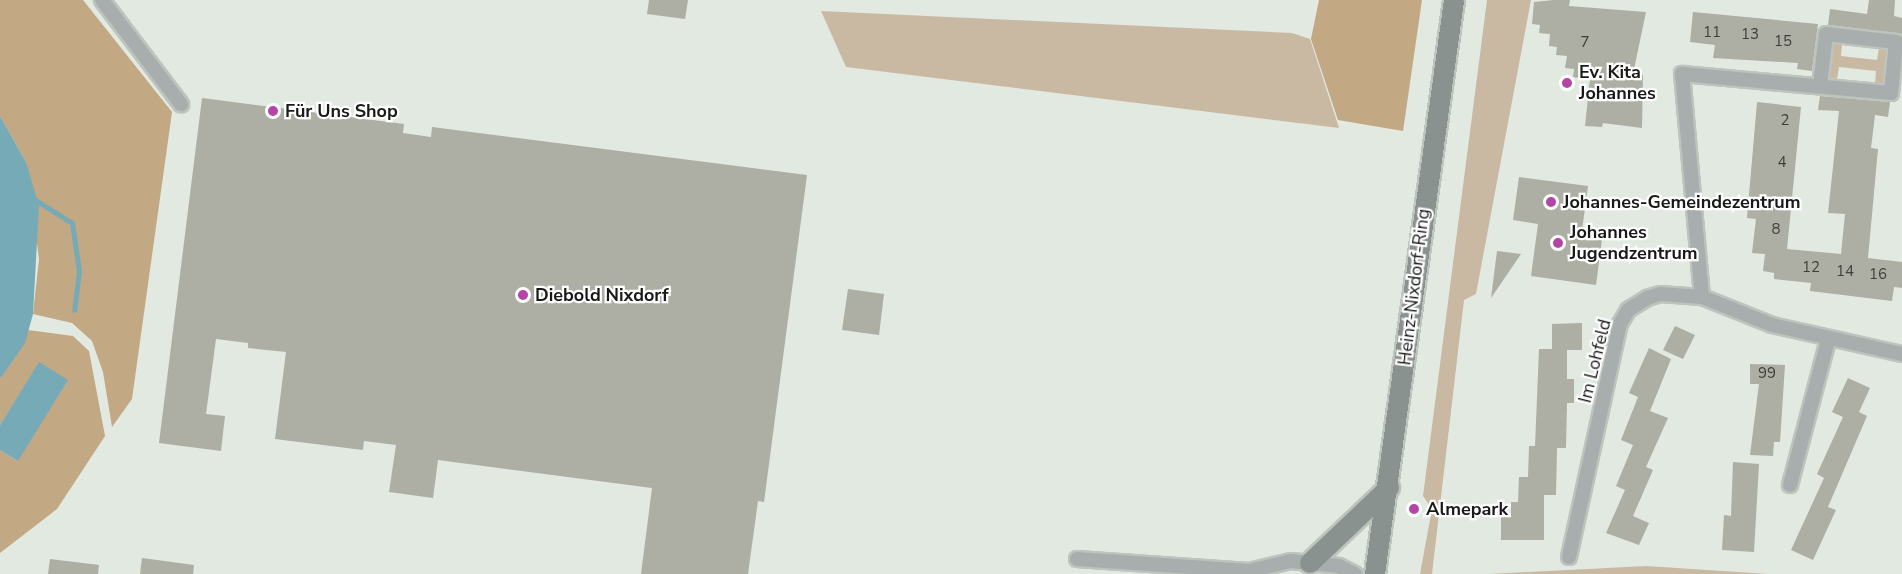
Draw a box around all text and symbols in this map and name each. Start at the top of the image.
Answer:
house number: 11 [1703,24,1721,42]
house number: 13 [1741,26,1759,44]
house number: 15 [1774,33,1792,51]
house number: 7 [1581,34,1589,52]
place label: Ev. Kita Johannes [1579,62,1656,104]
marker: Ev. Kita Johannes [1560,76,1574,90]
place label: Für Uns Shop [285,100,398,122]
marker: Für Uns Shop [266,104,280,118]
house number: 2 [1781,112,1789,130]
house number: 4 [1778,154,1786,172]
place label: Johannes-Gemeindezentrum [1563,191,1800,213]
marker: Johannes-Gemeindezentrum [1544,195,1558,209]
street label: Heinz-Nixdorf-Ring [1394,207,1434,367]
house number: 8 [1772,221,1780,239]
place label: Johannes Jugendzentrum [1570,222,1698,264]
marker: Johannes Jugendzentrum [1551,236,1565,250]
house number: 12 [1802,259,1820,277]
house number: 14 [1836,263,1854,281]
house number: 16 [1869,266,1887,284]
place label: Diebold Nixdorf [535,284,668,306]
marker: Diebold Nixdorf [516,288,530,302]
street label: Im Lohfeld [1574,317,1616,405]
house number: 99 [1758,365,1776,383]
place label: Almepark [1426,498,1508,520]
marker: Almepark [1407,502,1421,516]

